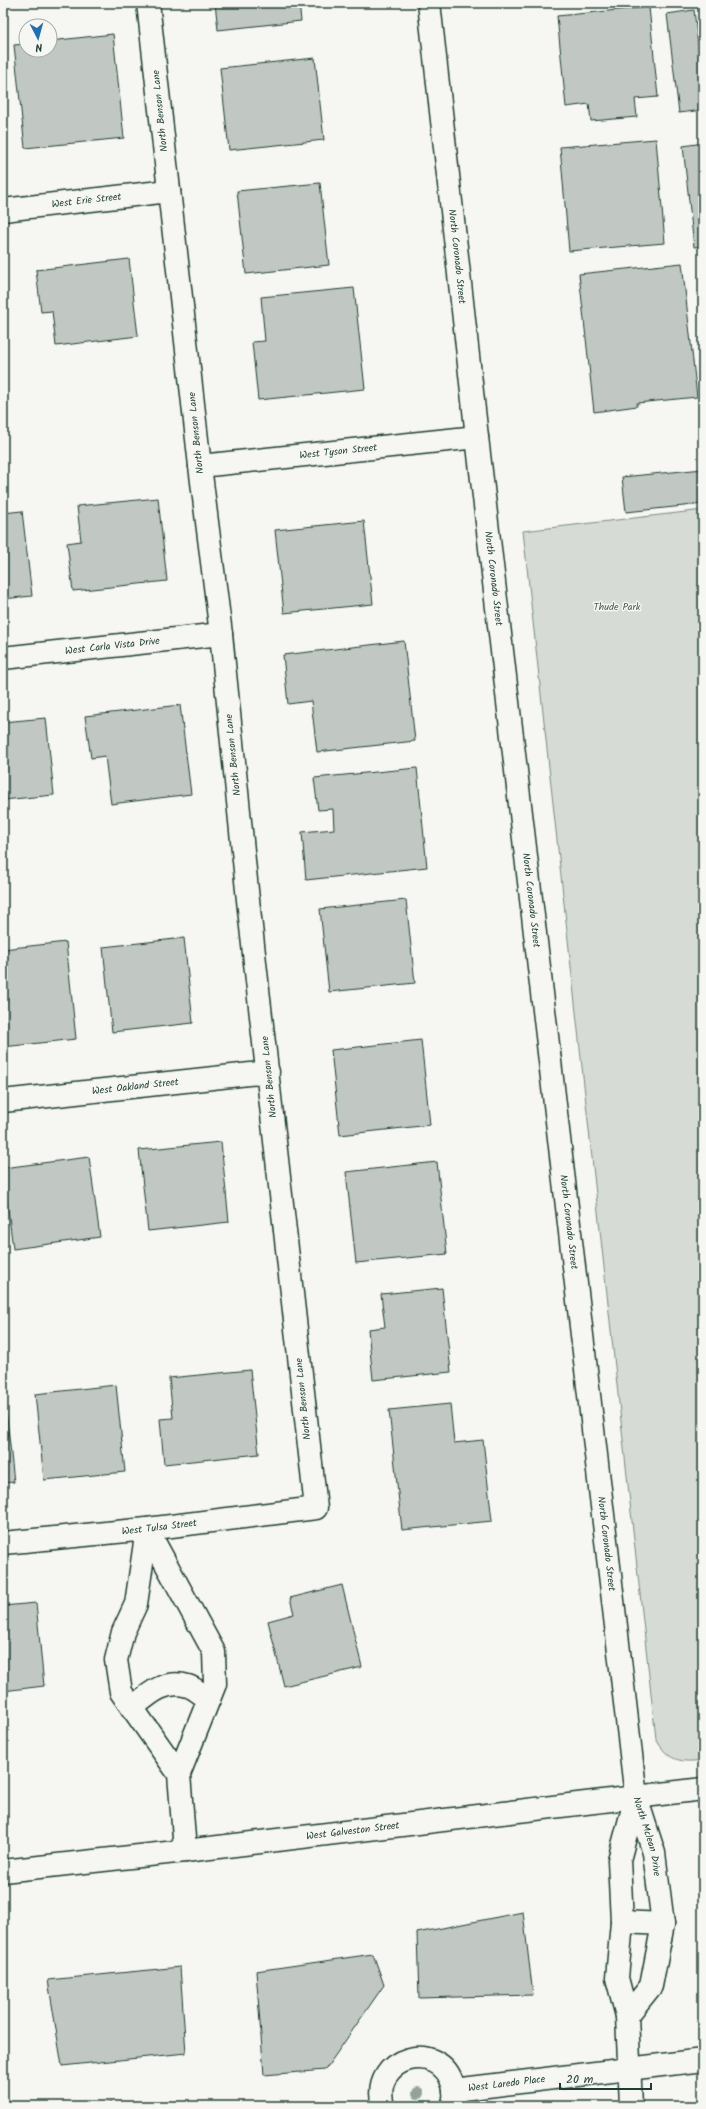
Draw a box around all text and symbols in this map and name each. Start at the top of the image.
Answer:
north arrow [18,18,58,58]
text: N [34,38,43,56]
street label: North Benson Lane [148,69,172,153]
street label: West Erie Street [51,189,122,212]
street label: North Coronado Street [444,208,470,305]
street label: North Benson Lane [184,391,208,475]
street label: West Tyson Street [299,439,378,464]
street label: North Coronado Street [480,530,507,627]
park label: Thude Park [593,599,641,615]
street label: West Carla Vista Drive [64,633,161,659]
street label: North Benson Lane [221,713,245,797]
street label: North Coronado Street [518,852,545,949]
street label: North Benson Lane [257,1035,281,1119]
street label: West Oakland Street [91,1074,179,1099]
street label: North Coronado Street [555,1174,582,1270]
street label: North Benson Lane [291,1357,315,1441]
street label: North Coronado Street [593,1496,620,1592]
street label: West Tulsa Street [121,1515,198,1539]
street label: North Mclean Drive [628,1795,665,1878]
street label: West Galveston Street [305,1817,400,1844]
scale bar [560,2065,651,2091]
text: 20 m [566,2070,594,2089]
street label: West Laredo Place [467,2071,547,2096]

